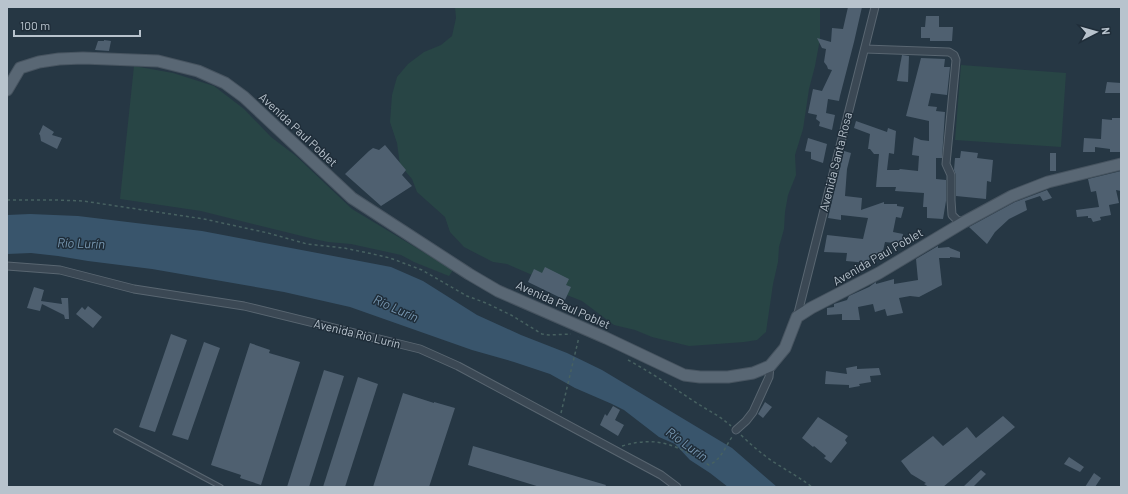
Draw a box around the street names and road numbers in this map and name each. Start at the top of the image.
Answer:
street label: Avenida Paul Poblet [257,89,341,169]
street label: Avenida Santa Rosa [816,111,854,213]
street label: Avenida Paul Poblet [830,225,925,288]
street label: Avenida Paul Poblet [514,277,613,331]
street label: Avenida Río Lurín [312,315,402,351]

